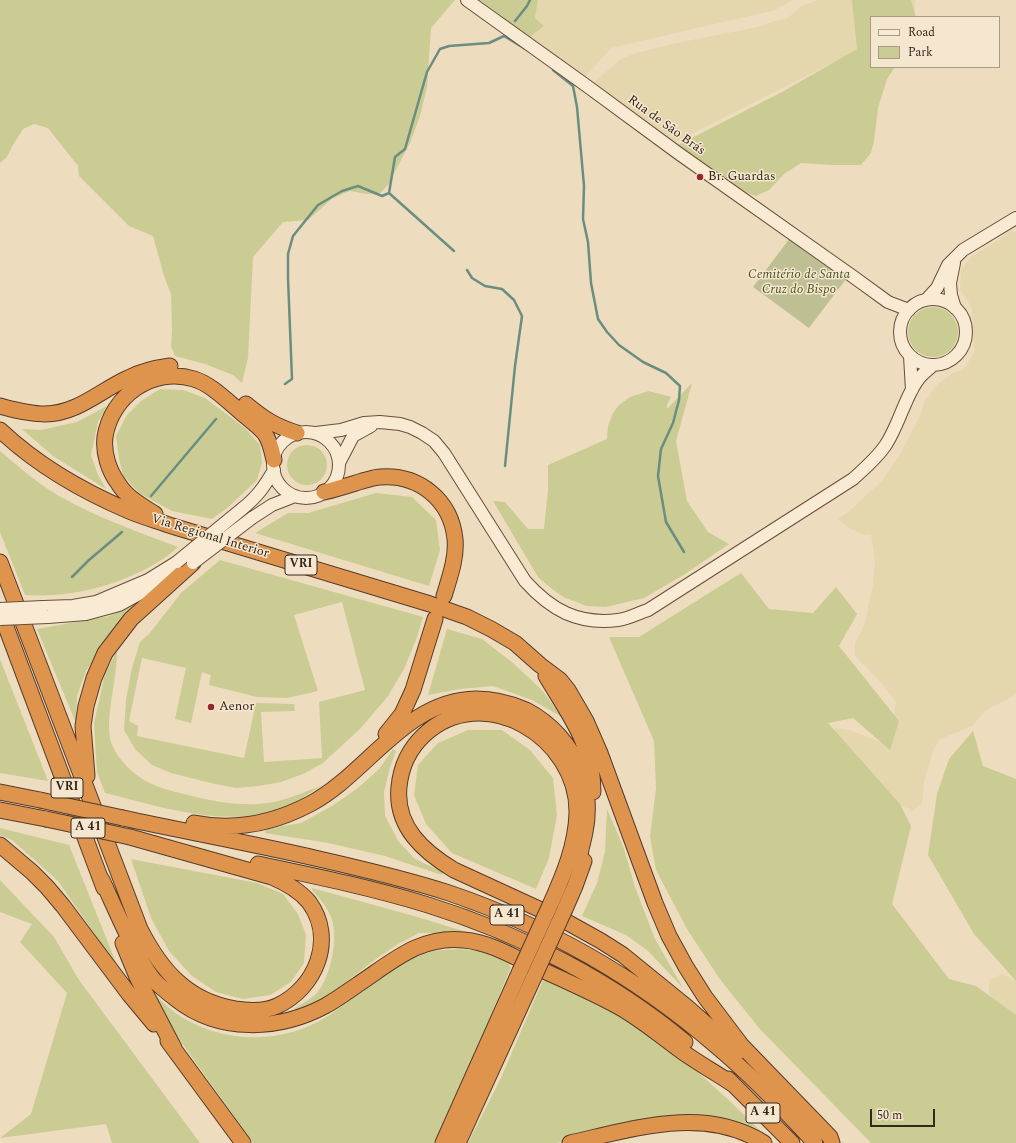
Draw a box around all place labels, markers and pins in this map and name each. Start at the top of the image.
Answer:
place label: Br. Guardas [708,169,776,185]
marker: Br. Guardas [695,172,705,182]
place label: Aenor [219,699,255,715]
marker: Aenor [206,702,216,712]

